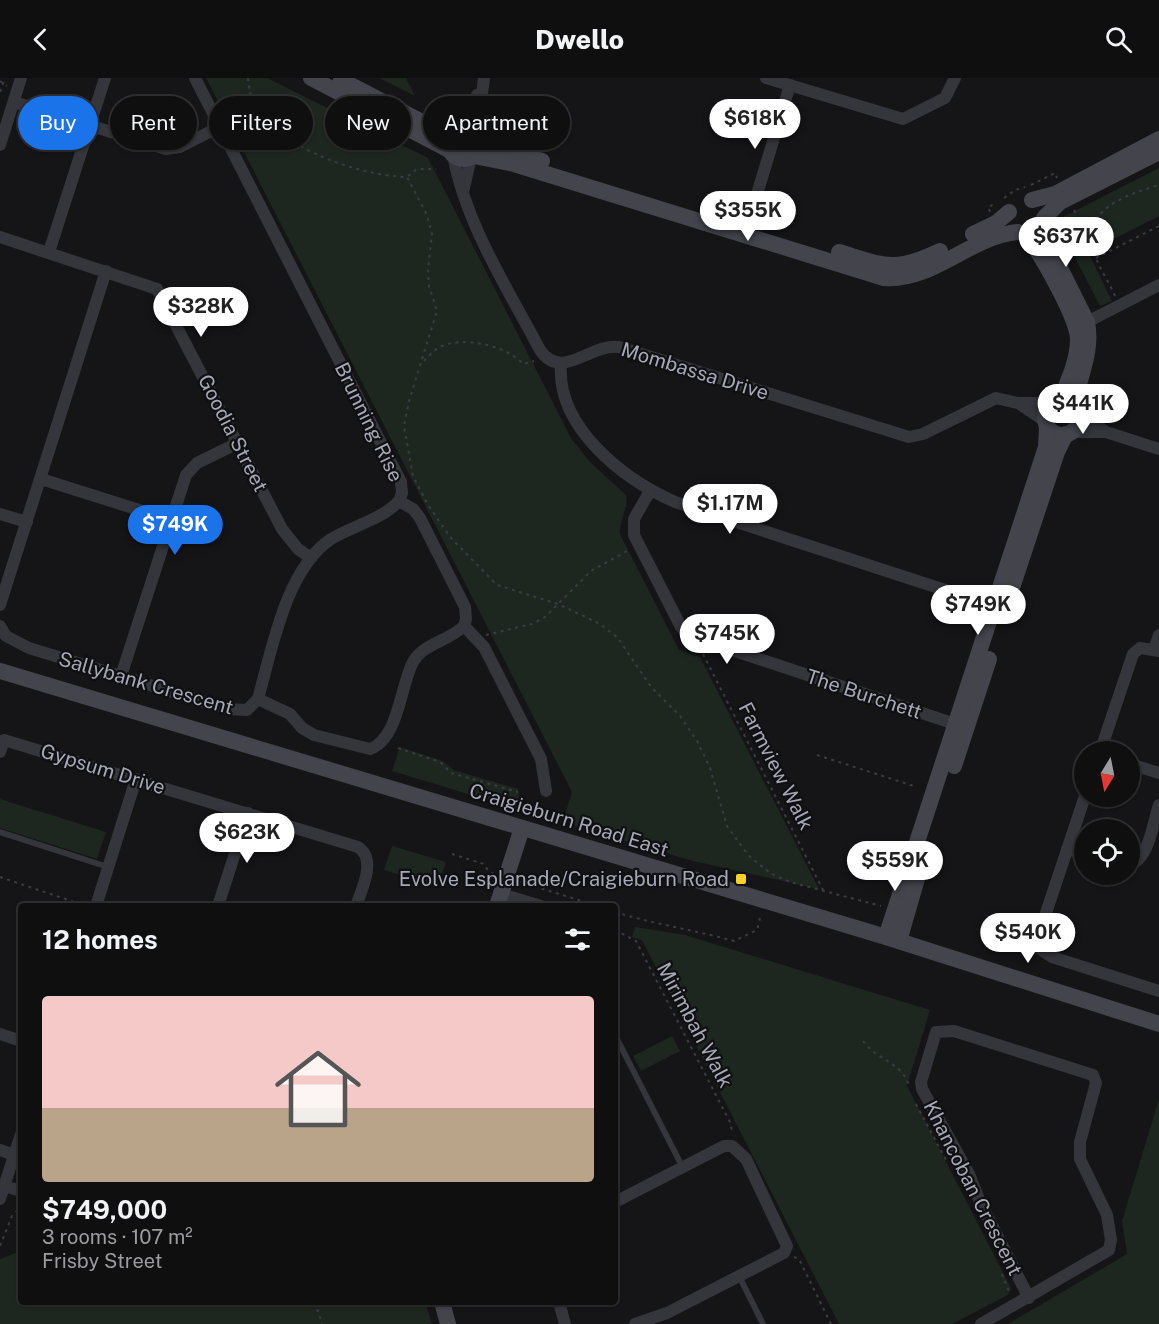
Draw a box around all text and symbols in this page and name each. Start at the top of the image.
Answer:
icon: back [24,23,57,56]
text: Dwello [535,23,624,55]
icon: search [1102,23,1135,56]
chip: Buy [18,96,98,150]
chip: Rent [110,96,197,150]
chip: Filters [209,96,313,150]
chip: New [325,96,411,150]
chip: Apartment [423,96,570,150]
pin: $618K [713,99,797,150]
text: $618K [723,106,787,130]
pin: $355K [706,191,790,242]
text: $355K [714,198,782,222]
pin: $637K [1024,217,1108,268]
text: $637K [1033,224,1099,248]
pin: $328K [159,287,243,338]
text: $328K [167,294,235,318]
street label: Mombassa Drive [618,337,772,405]
street label: Brunning Rise [330,358,408,486]
street label: Goodia Street [193,370,273,496]
pin: $441K [1041,384,1125,435]
text: $441K [1052,391,1114,415]
pin: $1.17M [681,484,779,535]
text: $1.17M [697,491,764,515]
pin: $749K [133,505,217,556]
text: $749K [142,512,208,536]
pin: $749K [936,585,1020,636]
text: $749K [945,592,1011,616]
pin: $745K [685,614,769,665]
text: $745K [694,621,760,645]
street label: Sallybank Crescent [56,647,236,719]
street label: The Burchett [803,664,925,724]
street label: Farmview Walk [733,698,819,834]
street label: Gypsum Drive [38,739,168,799]
north arrow [1074,741,1140,807]
map controls [1074,741,1140,885]
street label: Craigieburn Road East [467,778,671,862]
pin: $623K [205,813,289,864]
button: locate [1074,819,1140,885]
text: $623K [213,820,281,844]
pin: $559K [853,841,937,892]
text: $559K [861,848,929,872]
place label: Evolve Esplanade/Craigieburn Road [399,867,729,891]
marker: Evolve Esplanade/Craigieburn Road [734,872,748,886]
pin: $540K [986,913,1070,964]
text: $540K [994,920,1062,944]
icon: filters [561,923,594,956]
text: 12 homes [42,924,158,955]
street label: Mirimbah Walk [652,958,738,1092]
icon: home [264,1035,372,1143]
street label: Khancoban Crescent [919,1097,1027,1279]
text: $749,000 [42,1194,167,1225]
text: 3 rooms · 107 m² [42,1225,193,1249]
text: Frisby Street [42,1249,162,1273]

